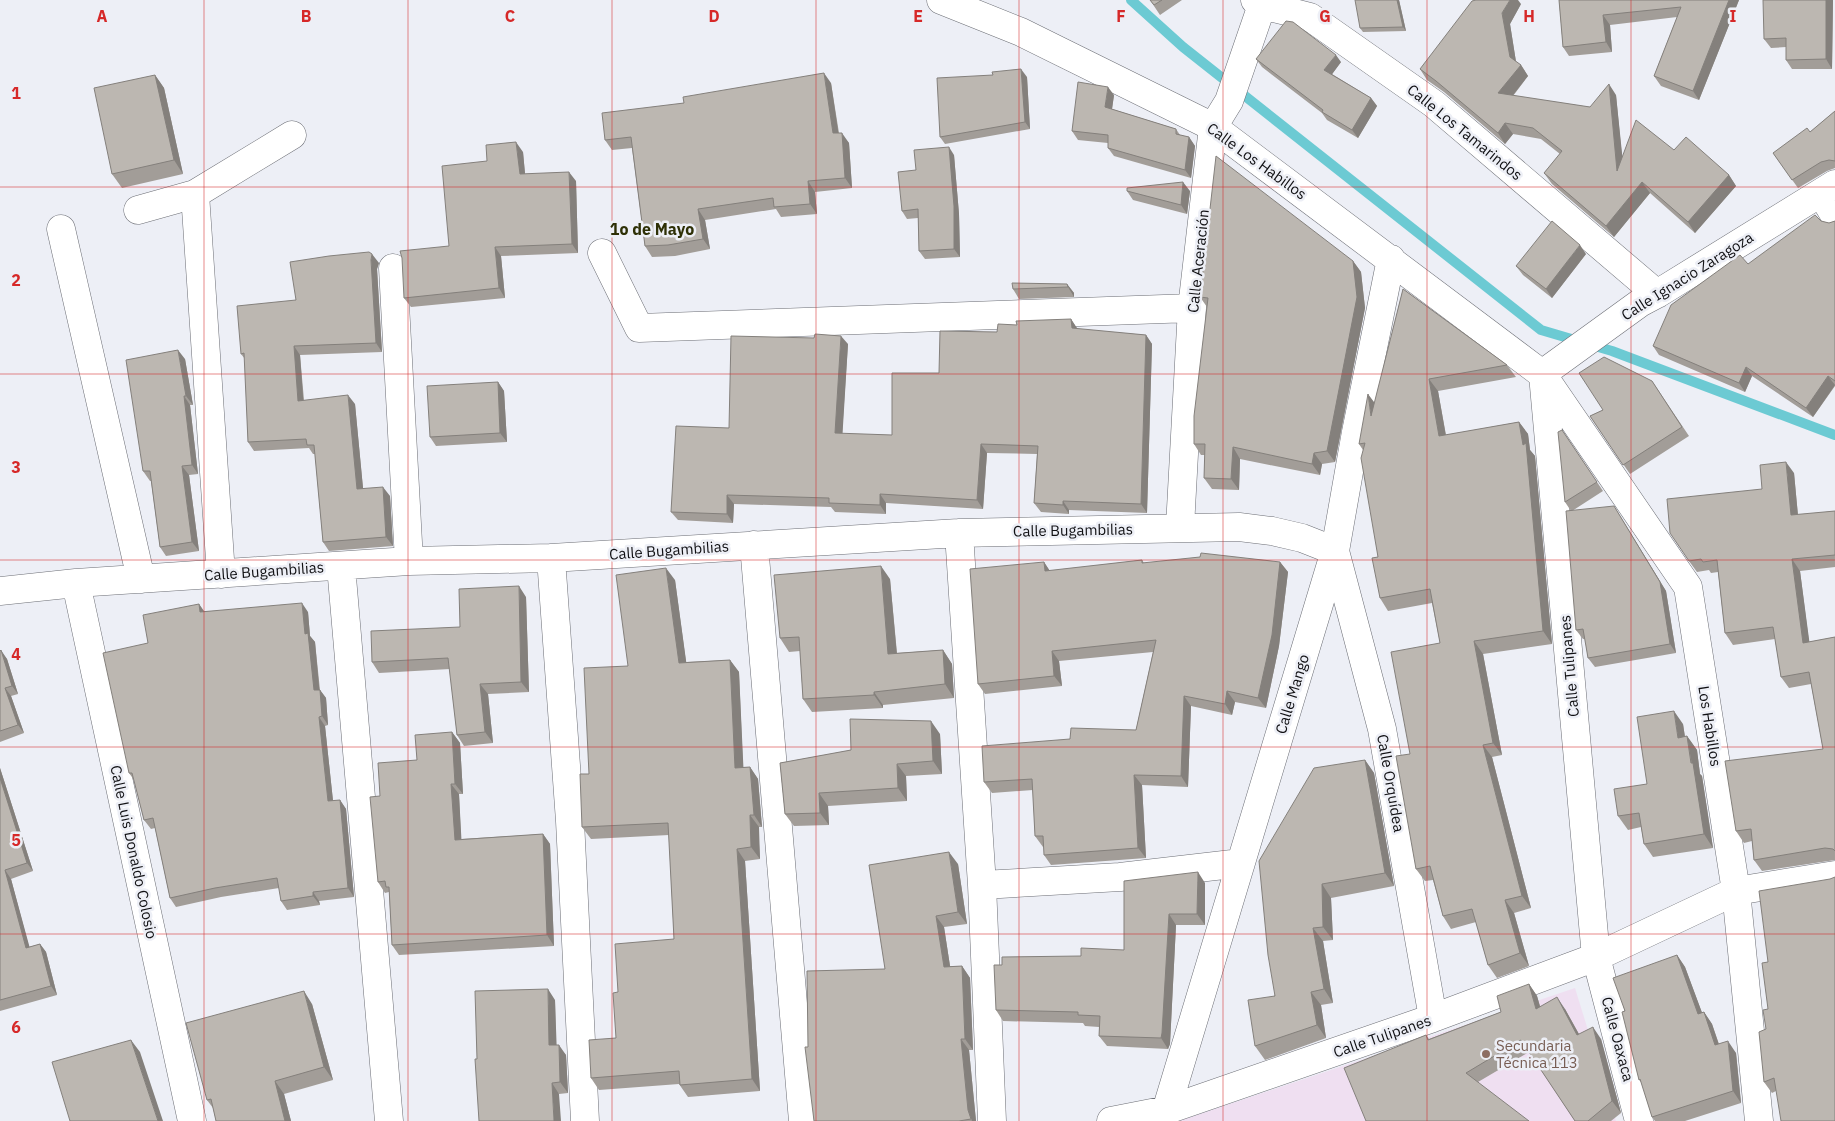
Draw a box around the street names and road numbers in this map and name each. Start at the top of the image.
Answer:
street label: Calle Los Tamarindos [1404,80,1526,184]
street label: Calle Los Habillos [1203,118,1311,204]
street label: Calle Aceración [1183,208,1213,314]
street label: Calle Ignacio Zaragoza [1617,228,1757,324]
street label: Calle Bugambilias [1013,519,1133,541]
street label: Calle Bugambilias [608,536,730,564]
street label: Calle Bugambilias [203,557,325,585]
street label: Calle Tulipanes [1555,614,1583,718]
street label: Calle Mango [1271,652,1313,736]
street label: Los Habillos [1694,684,1726,768]
street label: Calle Orquídea [1373,733,1409,833]
street label: Calle Luis Donaldo Colosio [106,763,162,941]
street label: Calle Oaxaca [1598,995,1638,1083]
street label: Calle Tulipanes [1331,1010,1433,1062]

